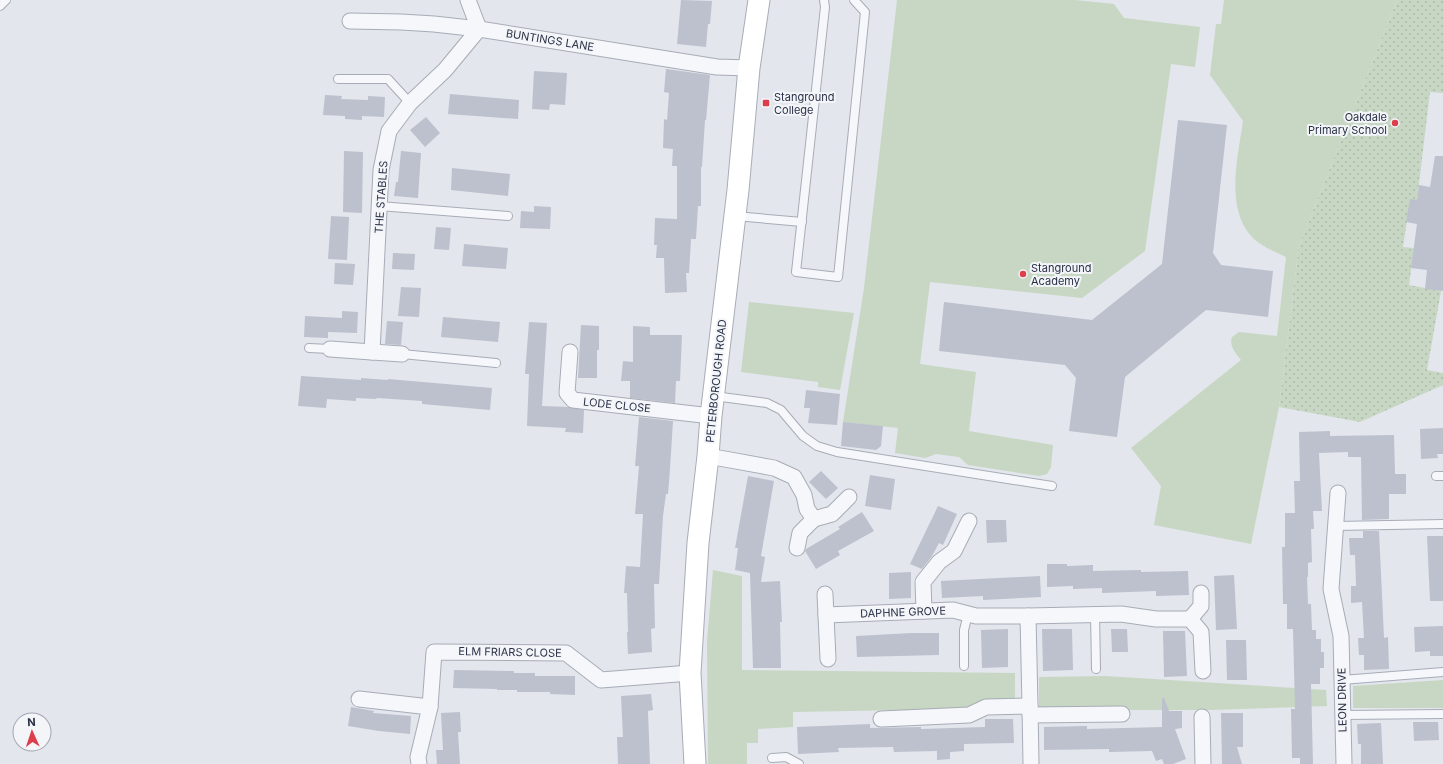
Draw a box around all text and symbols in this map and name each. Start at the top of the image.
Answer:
street label: BUNTINGS LANE [505,26,595,54]
place label: Stanground College [774,90,834,117]
marker: Stanground College [761,98,771,108]
place label: Oakdale Primary School [1308,110,1387,137]
marker: Oakdale Primary School [1390,118,1400,128]
street label: THE STABLES [371,160,391,234]
place label: Stanground Academy [1031,261,1091,288]
marker: Stanground Academy [1018,269,1028,279]
street label: PETERBOROUGH ROAD [703,319,729,443]
street label: LODE CLOSE [582,394,652,416]
street label: DAPHNE GROVE [860,604,946,620]
street label: ELM FRIARS CLOSE [458,644,562,660]
street label: LEON DRIVE [1334,667,1350,733]
north arrow [12,712,52,752]
text: N [27,715,36,729]

